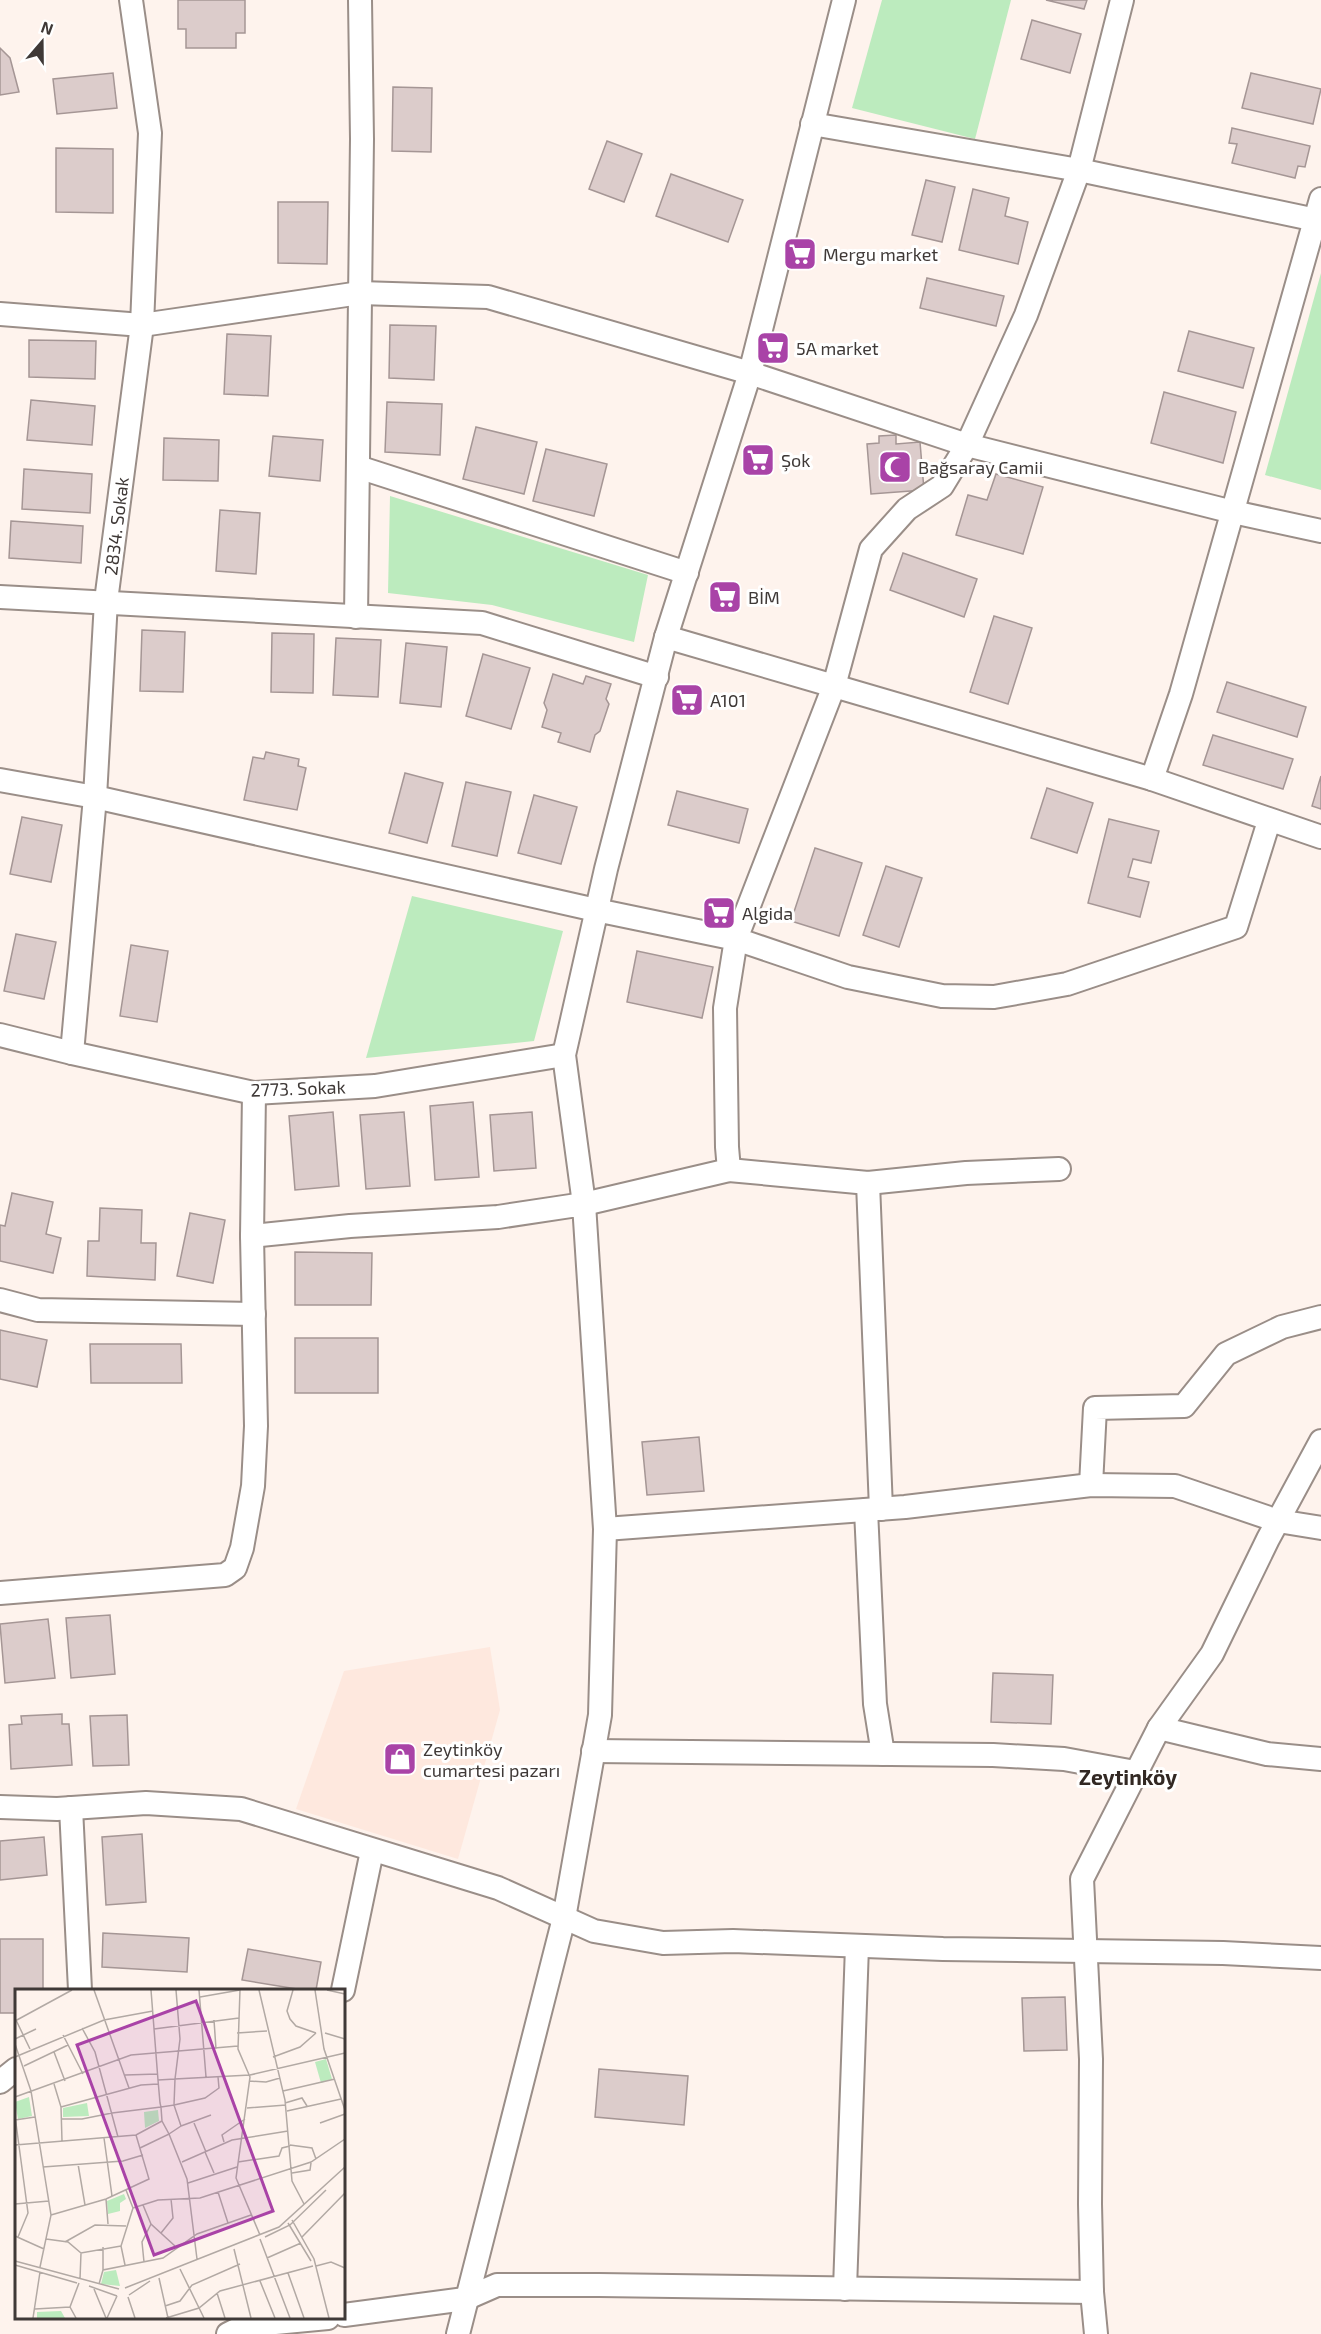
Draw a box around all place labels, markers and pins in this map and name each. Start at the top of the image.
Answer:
supermarket icon: Mergu market [782,236,818,272]
place label: Mergu market [823,243,938,265]
supermarket icon: 5A market [755,330,791,366]
place label: 5A market [796,337,879,359]
supermarket icon: Şok [740,442,776,478]
place label: Şok [781,449,810,472]
mosque icon: Bağsaray Camii [877,449,913,485]
place label: Bağsaray Camii [918,456,1043,478]
supermarket icon: BİM [707,579,743,615]
place label: BİM [748,586,780,608]
supermarket icon: A101 [669,682,705,718]
place label: A101 [710,689,746,711]
supermarket icon: Algida [701,895,737,931]
place label: Algida [742,902,793,924]
place label: Zeytinköy cumartesi pazarı [423,1738,560,1781]
shop icon: Zeytinköy cumartesi pazarı [382,1741,418,1777]

